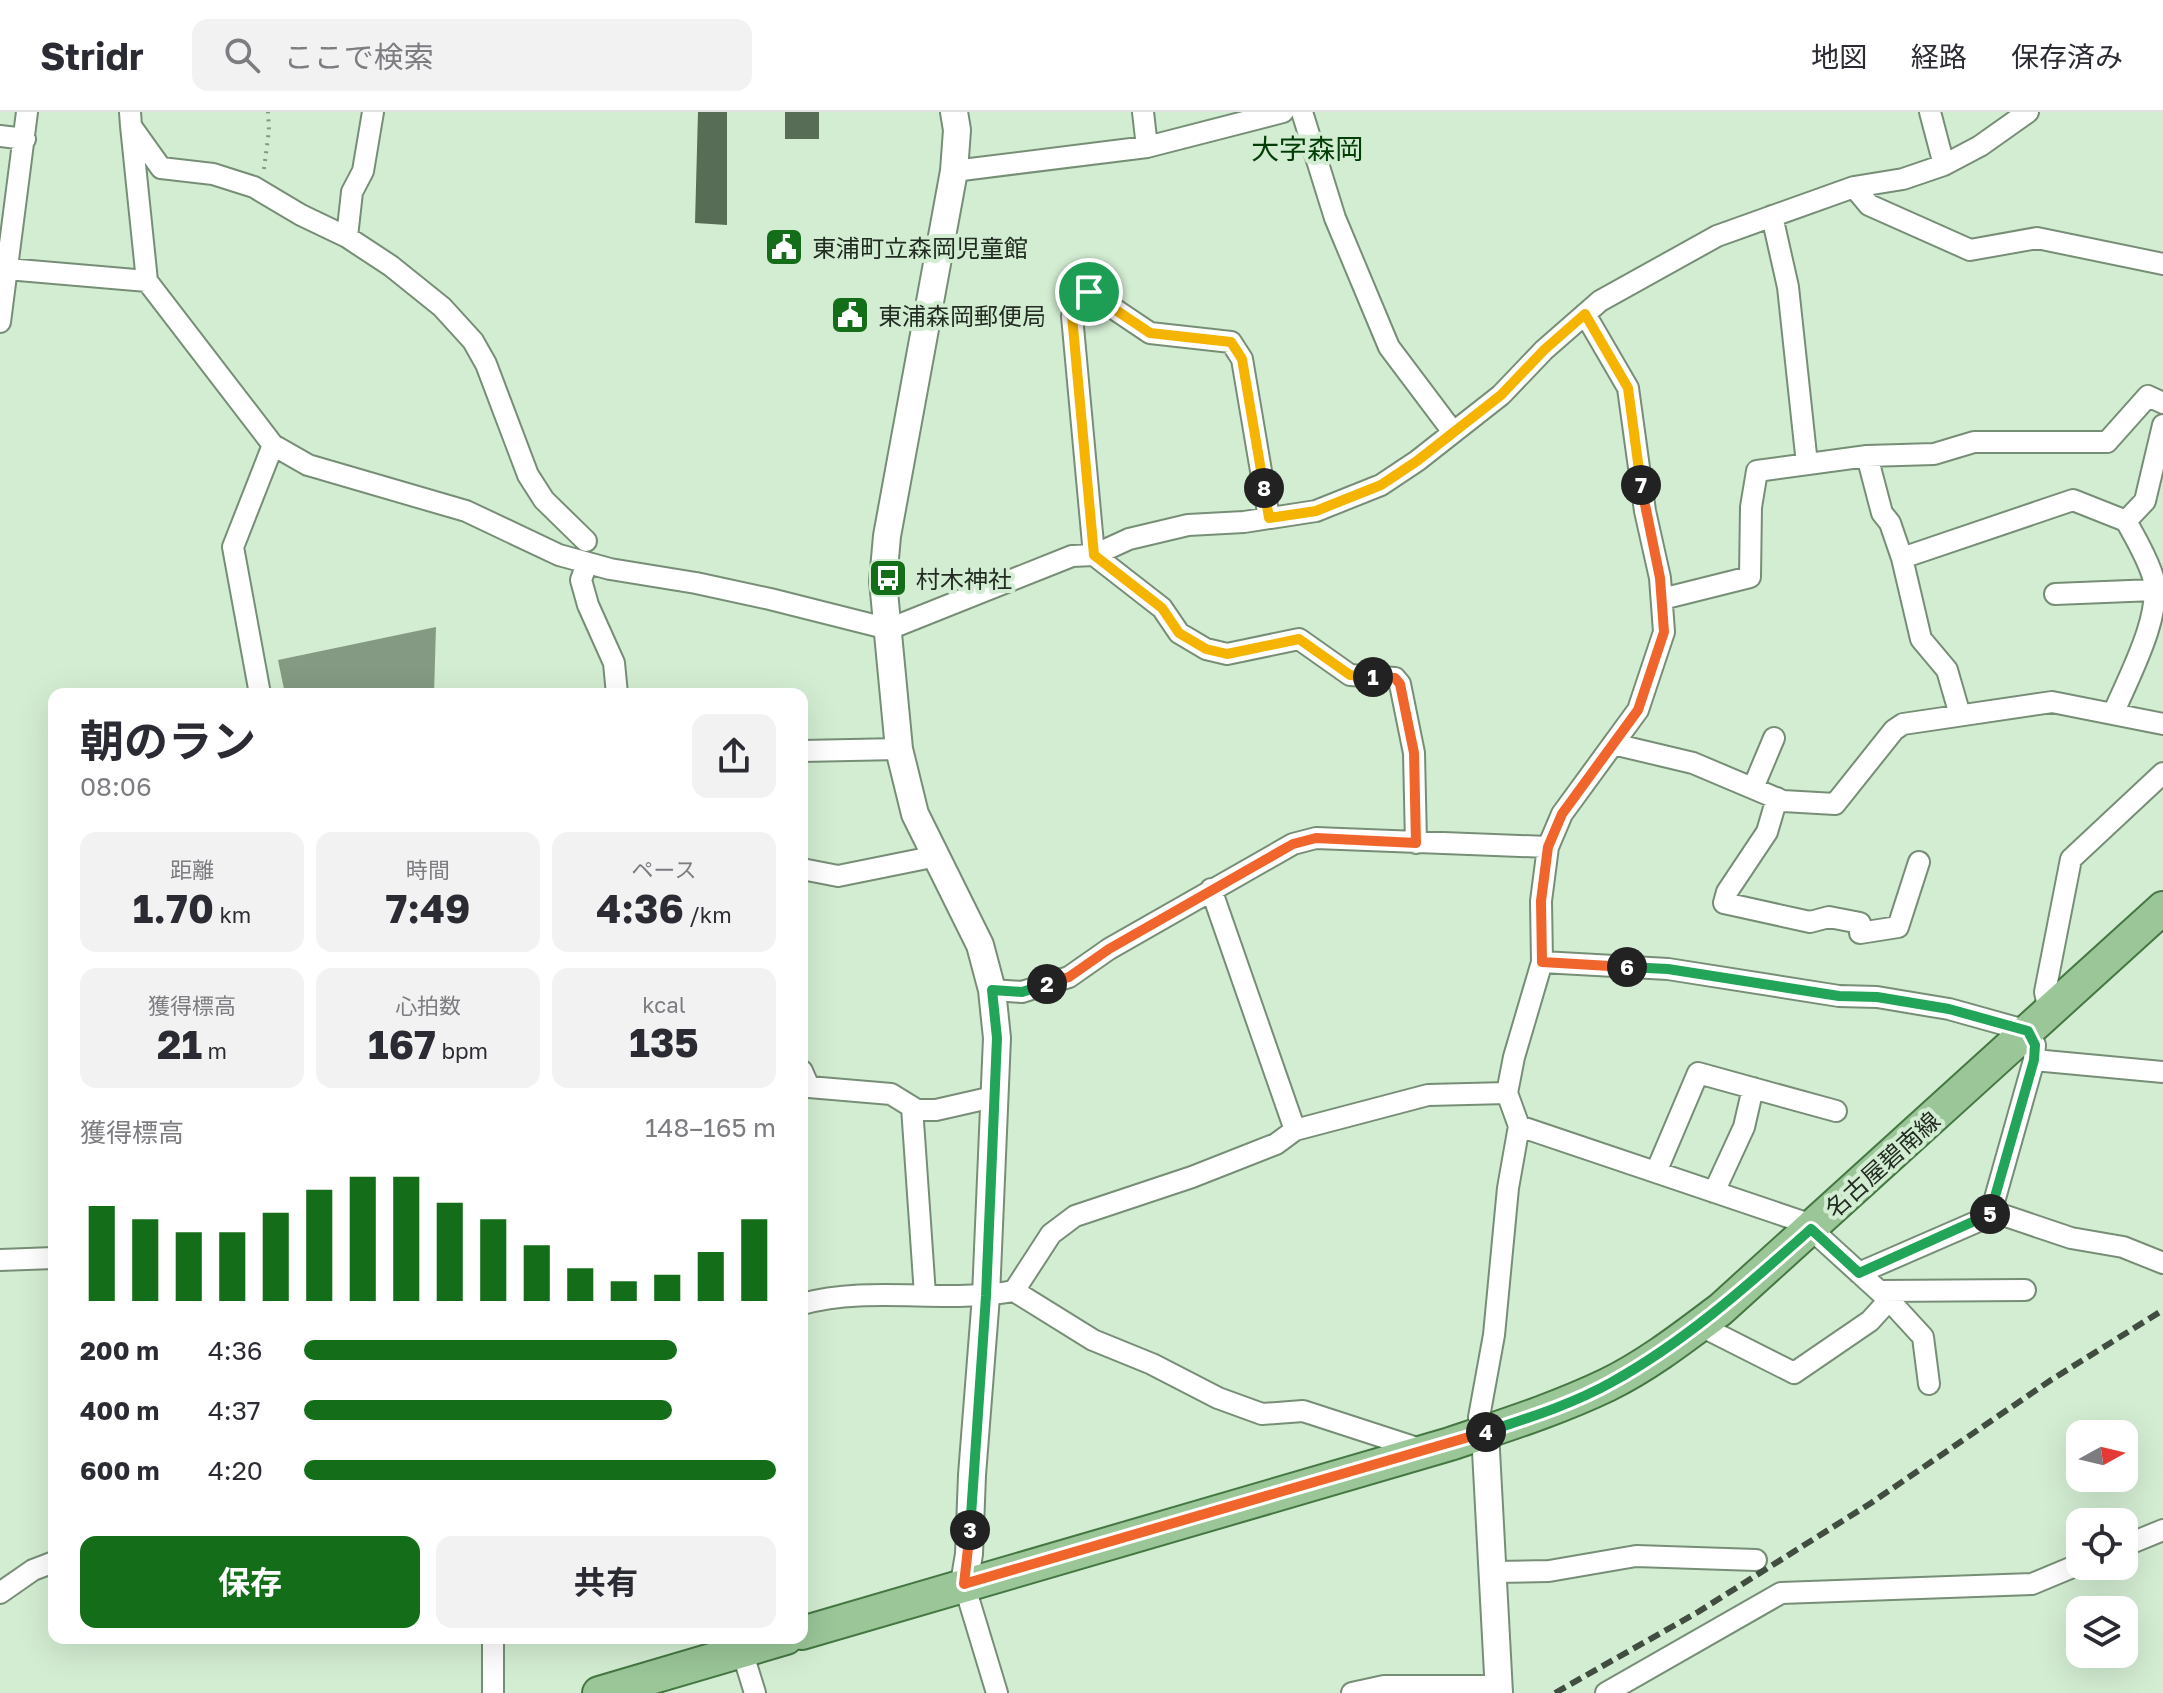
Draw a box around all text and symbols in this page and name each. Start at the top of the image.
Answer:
search box [192,19,752,91]
text: Stridr [40,33,144,78]
icon: search [220,33,264,77]
text: ここで検索 [284,39,434,75]
text: 地図 [1811,40,1867,73]
text: 経路 [1911,40,1967,73]
text: 保存済み [2011,40,2123,73]
district label: 大字森岡 [1251,132,1363,165]
public building icon: 東浦町立森岡児童館 [763,226,805,268]
place label: 東浦町立森岡児童館 [812,233,1028,262]
pin [1055,258,1123,326]
icon: arrive [1067,270,1111,314]
public building icon: 東浦森岡郵便局 [829,294,871,336]
place label: 東浦森岡郵便局 [878,301,1046,330]
pin: 7 [1621,465,1661,505]
pin: 8 [1244,468,1284,508]
text: 7 [1635,471,1647,498]
text: 8 [1257,474,1271,501]
bus stop icon: 村木神社 [867,557,909,599]
place label: 村木神社 [916,564,1012,593]
pin: 1 [1353,657,1393,697]
text: 1 [1367,663,1379,690]
text: 朝のラン [80,714,256,767]
button: share [692,714,776,798]
text: 08:06 [80,771,152,802]
text: 距離 [170,856,214,883]
text: 時間 [406,856,450,883]
text: ペース [632,856,696,883]
text: 1.70 [133,884,214,932]
text: 7:49 [386,884,471,932]
text: 4:36 [596,884,684,932]
text: km [214,901,251,928]
text: /km [684,901,732,928]
pin: 6 [1607,947,1647,987]
text: 6 [1620,953,1634,980]
pin: 2 [1027,964,1067,1004]
text: 2 [1040,970,1054,997]
text: kcal [642,991,686,1018]
text: 獲得標高 [148,992,236,1019]
text: 心拍数 [395,992,461,1019]
text: 135 [629,1018,699,1066]
text: 21 [157,1020,202,1068]
text: 167 [368,1020,436,1068]
text: m [202,1037,227,1064]
text: bpm [436,1037,488,1064]
street label: 名古屋碧南線 [1819,1105,1945,1223]
text: 148–165 m [645,1112,776,1143]
text: 獲得標高 [80,1117,184,1148]
pin: 5 [1970,1194,2010,1234]
text: 5 [1983,1200,1997,1227]
text: 200 m [80,1335,159,1366]
text: 4:36 [208,1335,263,1366]
text: 400 m [80,1395,159,1426]
text: 4:37 [208,1395,261,1426]
pin: 4 [1466,1412,1506,1452]
text: 4 [1479,1418,1493,1445]
north arrow [2066,1420,2138,1492]
map controls [2066,1420,2138,1668]
text: 600 m [80,1455,160,1486]
text: 4:20 [208,1455,263,1486]
button: locate [2066,1508,2138,1580]
pin: 3 [950,1510,990,1550]
text: 3 [963,1516,977,1543]
button: 保存 [80,1536,420,1628]
button: 共有 [436,1536,776,1628]
button: layers [2066,1596,2138,1668]

